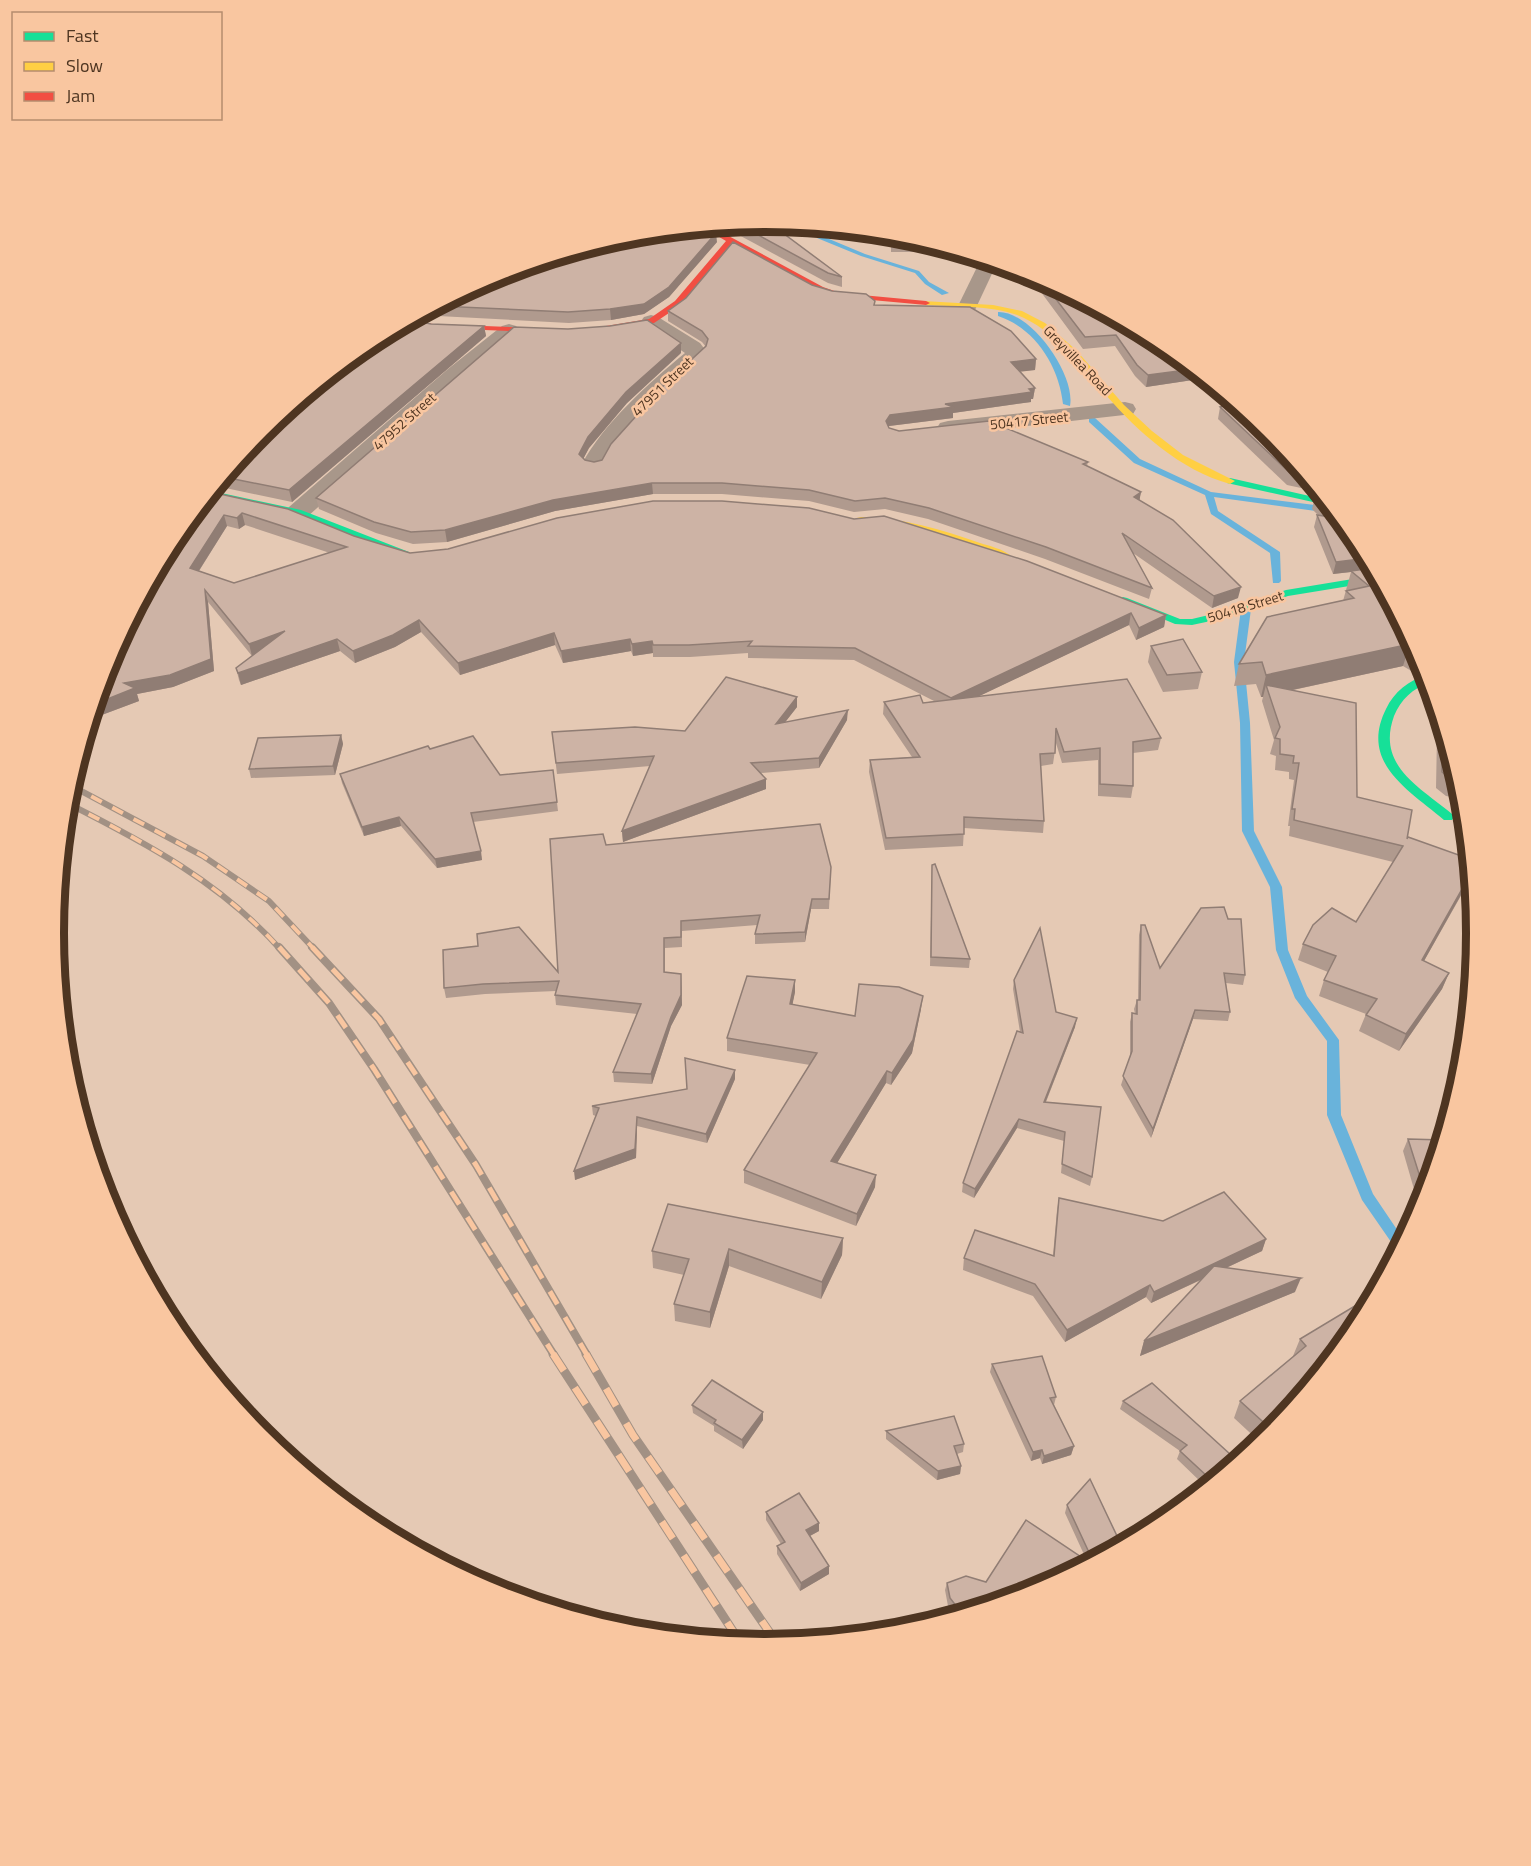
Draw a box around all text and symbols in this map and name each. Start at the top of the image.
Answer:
legend [12,12,222,120]
text: Fast [66,22,99,49]
text: Slow [66,52,103,79]
text: Jam [66,82,95,109]
street label: Greyvillea Road [1039,320,1117,400]
street label: 47951 Street [627,351,698,421]
street label: 47952 Street [368,387,440,455]
street label: 50417 Street [989,405,1069,435]
street label: 50418 Street [1204,584,1286,627]

